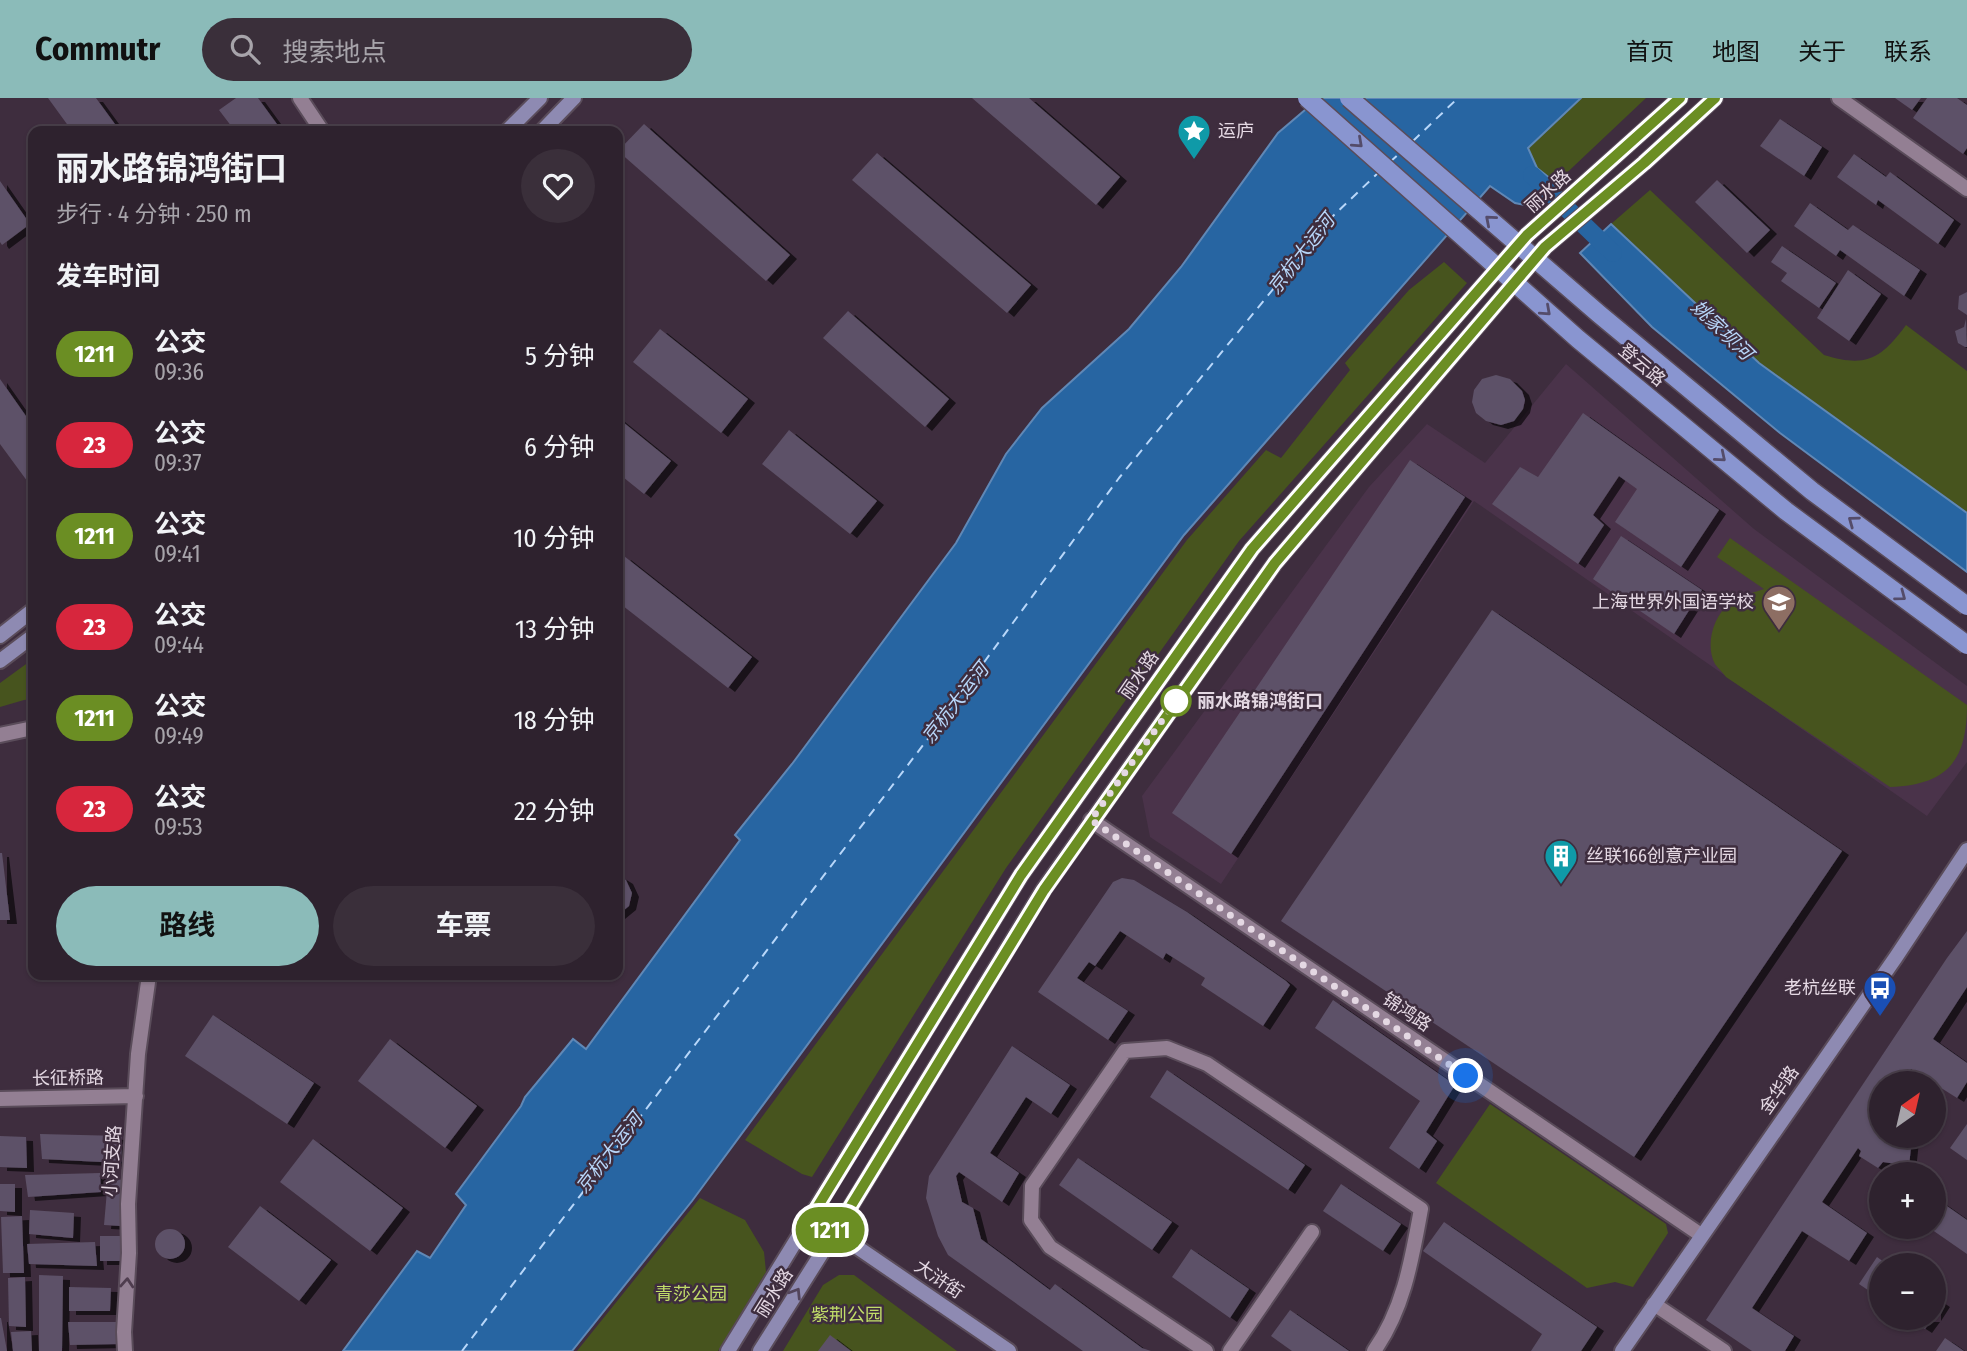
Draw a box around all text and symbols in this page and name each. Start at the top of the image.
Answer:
search box [202,18,692,81]
text: Commutr [35,29,160,69]
icon: search [226,30,264,68]
text: 搜索地点 [282,37,386,68]
text: 首页 [1626,38,1674,66]
text: 地图 [1712,38,1760,66]
text: 关于 [1798,38,1846,66]
text: 联系 [1884,38,1932,66]
place icon: 运庐 [1175,112,1213,161]
place label: 运庐 [1218,120,1254,142]
one-way arrow [1350,135,1363,147]
text: 丽水路锦鸿街口 [56,149,287,189]
button: heart [521,149,595,223]
street label: 丽水路 [1521,165,1575,217]
text: 步行 · 4 分钟 · 250 m [56,200,252,228]
water label: 京杭大运河 [1263,206,1342,299]
one-way arrow [1485,216,1498,228]
text: 发车时间 [56,261,160,292]
water label: 姚家坝河 [1687,295,1760,367]
one-way arrow [1538,303,1551,315]
text: 公交 [154,327,206,358]
street label: 登云路 [1614,339,1670,391]
text: 1211 [74,340,115,368]
text: 5 分钟 [525,341,595,372]
text: 09:36 [154,358,204,386]
text: 公交 [154,418,206,449]
text: 23 [83,431,106,459]
text: 6 分钟 [524,432,595,463]
one-way arrow [1713,448,1725,461]
text: 09:37 [154,449,202,477]
text: 公交 [154,509,206,540]
one-way arrow [1848,517,1861,530]
text: 1211 [74,522,115,550]
text: 10 分钟 [513,523,595,554]
text: 09:41 [154,540,201,568]
school or university icon: 上海世界外国语学校 [1760,583,1798,632]
one-way arrow [1893,587,1906,600]
place label: 上海世界外国语学校 [1592,591,1754,613]
text: 公交 [154,600,206,631]
text: 23 [83,613,106,641]
text: 13 分钟 [515,614,595,645]
text: 09:44 [154,631,204,659]
street label: 丽水路 [1115,647,1163,703]
water label: 京杭大运河 [917,655,996,748]
marker: 丽水路锦鸿街口 [1161,686,1191,716]
place label: 丽水路锦鸿街口 [1197,690,1323,712]
text: 公交 [154,691,206,722]
text: 1211 [74,704,115,732]
text: 18 分钟 [514,705,595,736]
text: 09:49 [154,722,204,750]
text: 公交 [154,782,206,813]
text: 23 [83,795,106,823]
text: 22 分钟 [514,796,595,827]
text: 09:53 [154,813,203,841]
building icon: 丝联166创意产业园 [1542,837,1580,886]
place label: 丝联166创意产业园 [1586,845,1737,867]
button: 路线 [56,886,319,966]
button: 车票 [333,886,595,966]
bus stop icon: 老杭丝联 [1861,969,1899,1018]
place label: 老杭丝联 [1784,977,1856,999]
street label: 锦鸿路 [1378,988,1436,1036]
your location [1448,1058,1483,1093]
street label: 金华路 [1755,1062,1803,1118]
street label: 长征桥路 [32,1066,104,1090]
north arrow [1869,1071,1946,1148]
map controls [1869,1071,1946,1330]
water label: 京杭大运河 [571,1105,650,1198]
street label: 小河支路 [99,1124,125,1198]
button: + [1869,1162,1946,1239]
line badge: 1211 [781,1207,879,1253]
text: 1211 [810,1216,850,1244]
button: − [1869,1253,1946,1330]
street label: 大浒街 [910,1255,968,1303]
street label: 丽水路 [750,1264,798,1322]
one-way arrow [120,1277,135,1288]
park label: 青莎公园 [655,1283,727,1305]
one-way arrow [788,1288,801,1301]
park label: 紫荆公园 [811,1304,883,1326]

